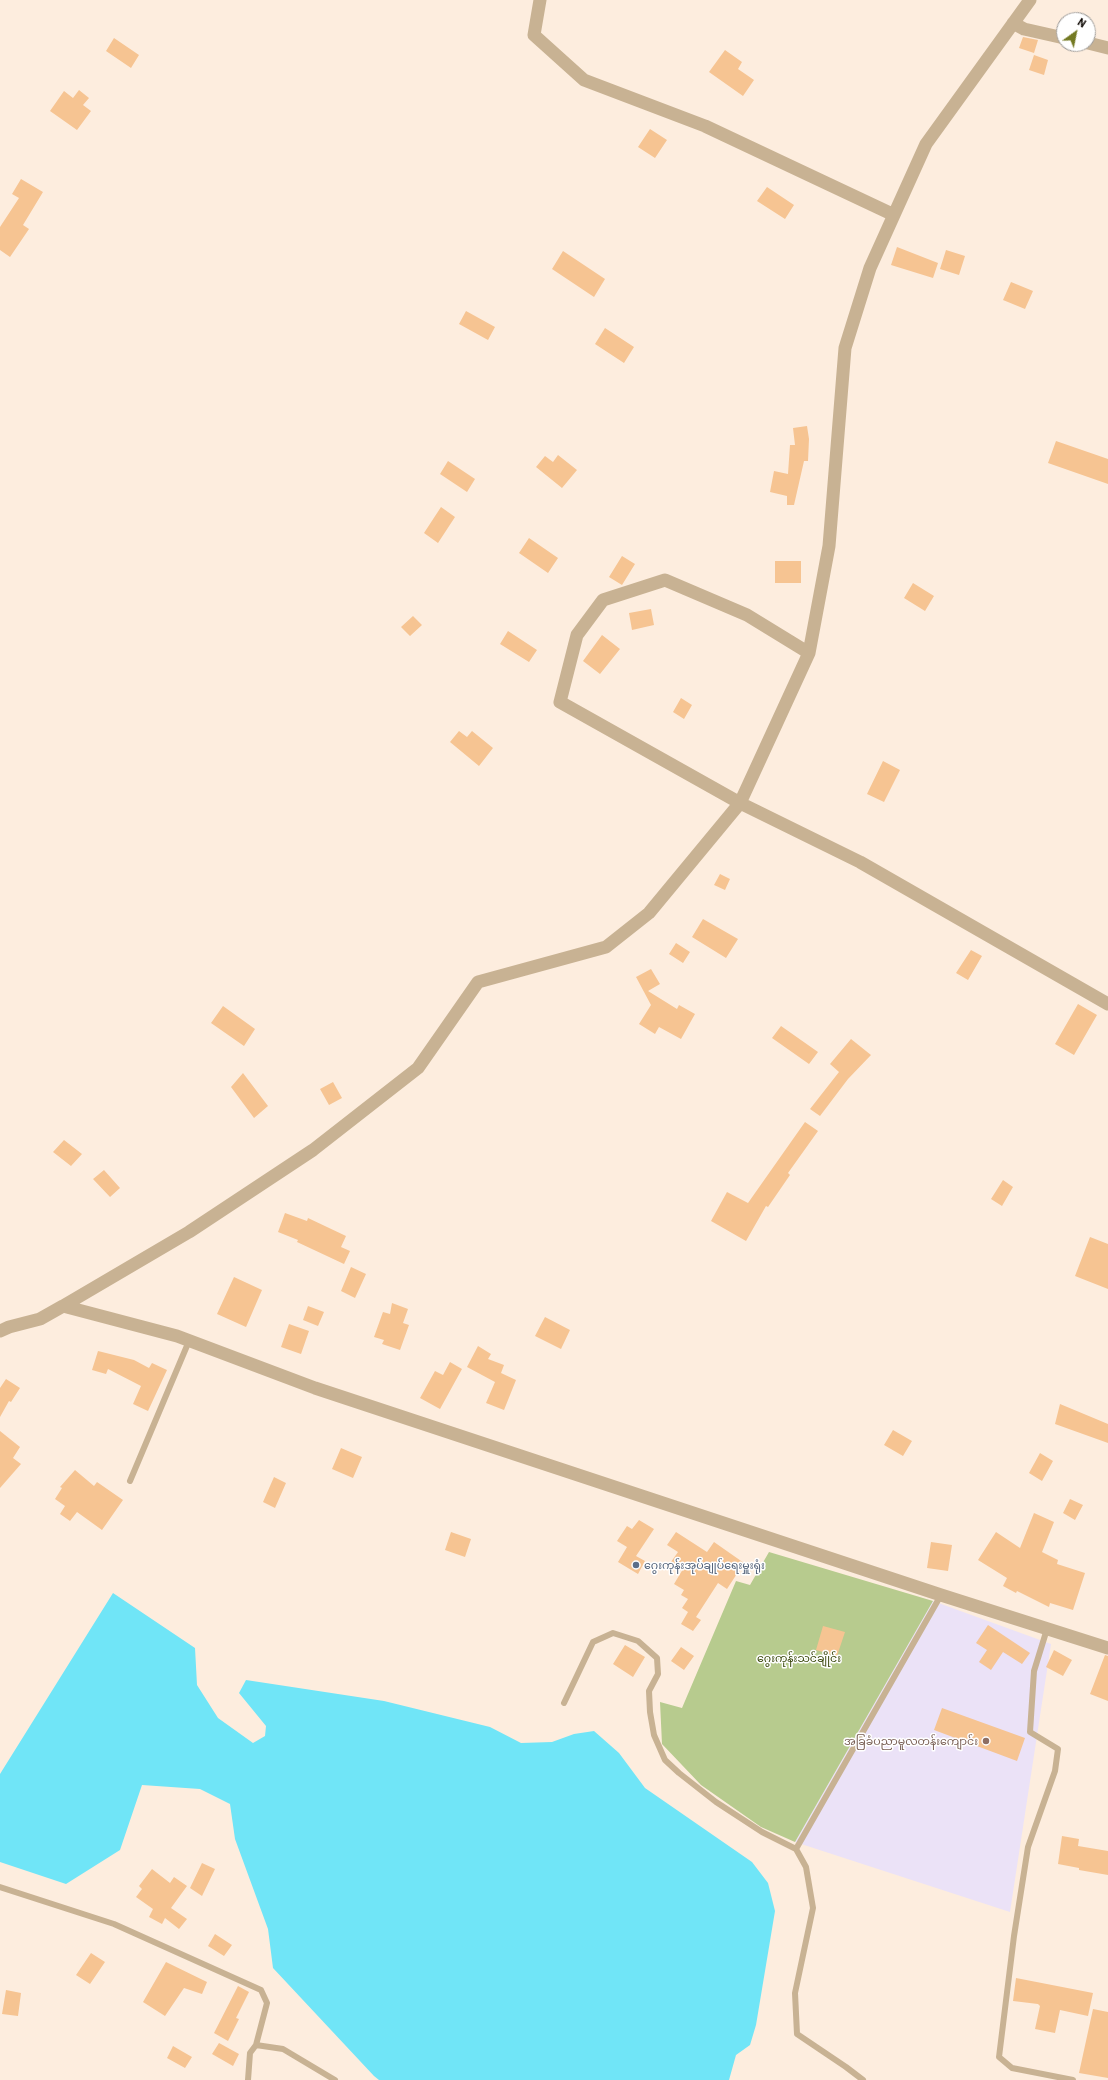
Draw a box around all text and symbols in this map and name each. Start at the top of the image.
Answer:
north arrow [1056,12,1096,52]
text: N [1076,15,1089,30]
place label: ဂွေးကုန်းအုပ်ချုပ်ရေးမှူးရုံး [644,1558,765,1572]
marker: ဂွေးကုန်းအုပ်ချုပ်ရေးမှူးရုံး [631,1560,641,1570]
park label: ဂွေးကုန်းသင်ချိုင်း [757,1651,841,1665]
place label: အခြခံပညာမူလတန်းကျောင်း [844,1734,978,1748]
marker: အခြခံပညာမူလတန်းကျောင်း [981,1736,991,1746]

